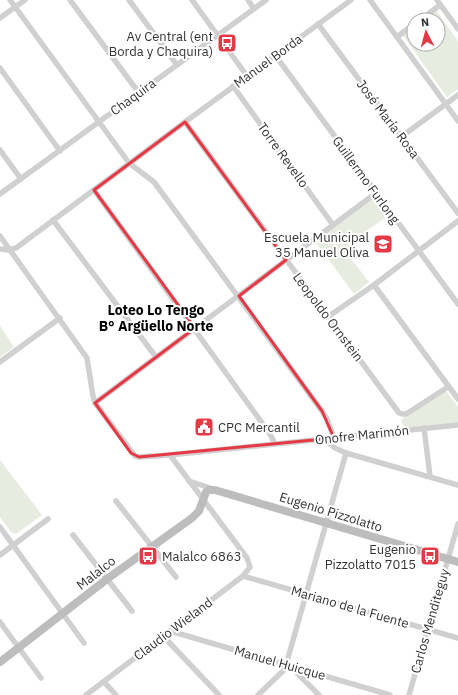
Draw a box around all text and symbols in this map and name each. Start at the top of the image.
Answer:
north arrow [406,12,446,52]
text: N [420,15,430,29]
place label: Av Central (ent Borda y Chaquira) [109,28,213,60]
street label: Manuel Borda [230,30,306,92]
bus stop icon: Av Central (ent Borda y Chaquira) [216,32,238,54]
street label: Chaquira [107,75,159,119]
street label: José María Rosa [353,76,423,162]
street label: Torre Revello [254,119,312,191]
street label: Guillermo Furlong [328,133,404,227]
place label: Escuela Municipal 35 Manuel Oliva [264,229,369,261]
school or university icon: Escuela Municipal 35 Manuel Oliva [372,233,394,255]
street label: Leopoldo Ornstein [289,269,367,365]
district label: Loteo Lo Tengo B° Argüello Norte [99,301,213,335]
public building icon: CPC Mercantil [193,416,215,438]
place label: CPC Mercantil [218,419,300,436]
street label: Onofre Marimón [314,422,410,448]
street label: Eugenio Pizzolatto [277,488,385,536]
place label: Eugenio Pizzolatto 7015 [325,541,416,573]
bus stop icon: Malalco 6863 [137,545,159,567]
bus stop icon: Eugenio Pizzolatto 7015 [419,545,441,567]
place label: Malalco 6863 [162,548,242,565]
street label: Malalco [73,552,119,594]
street label: Carlos Menditeguy [407,566,453,675]
street label: Mariano de la Fuente [289,582,411,632]
street label: Claudio Wieland [130,594,216,664]
street label: Manuel Huicque [232,642,328,684]

